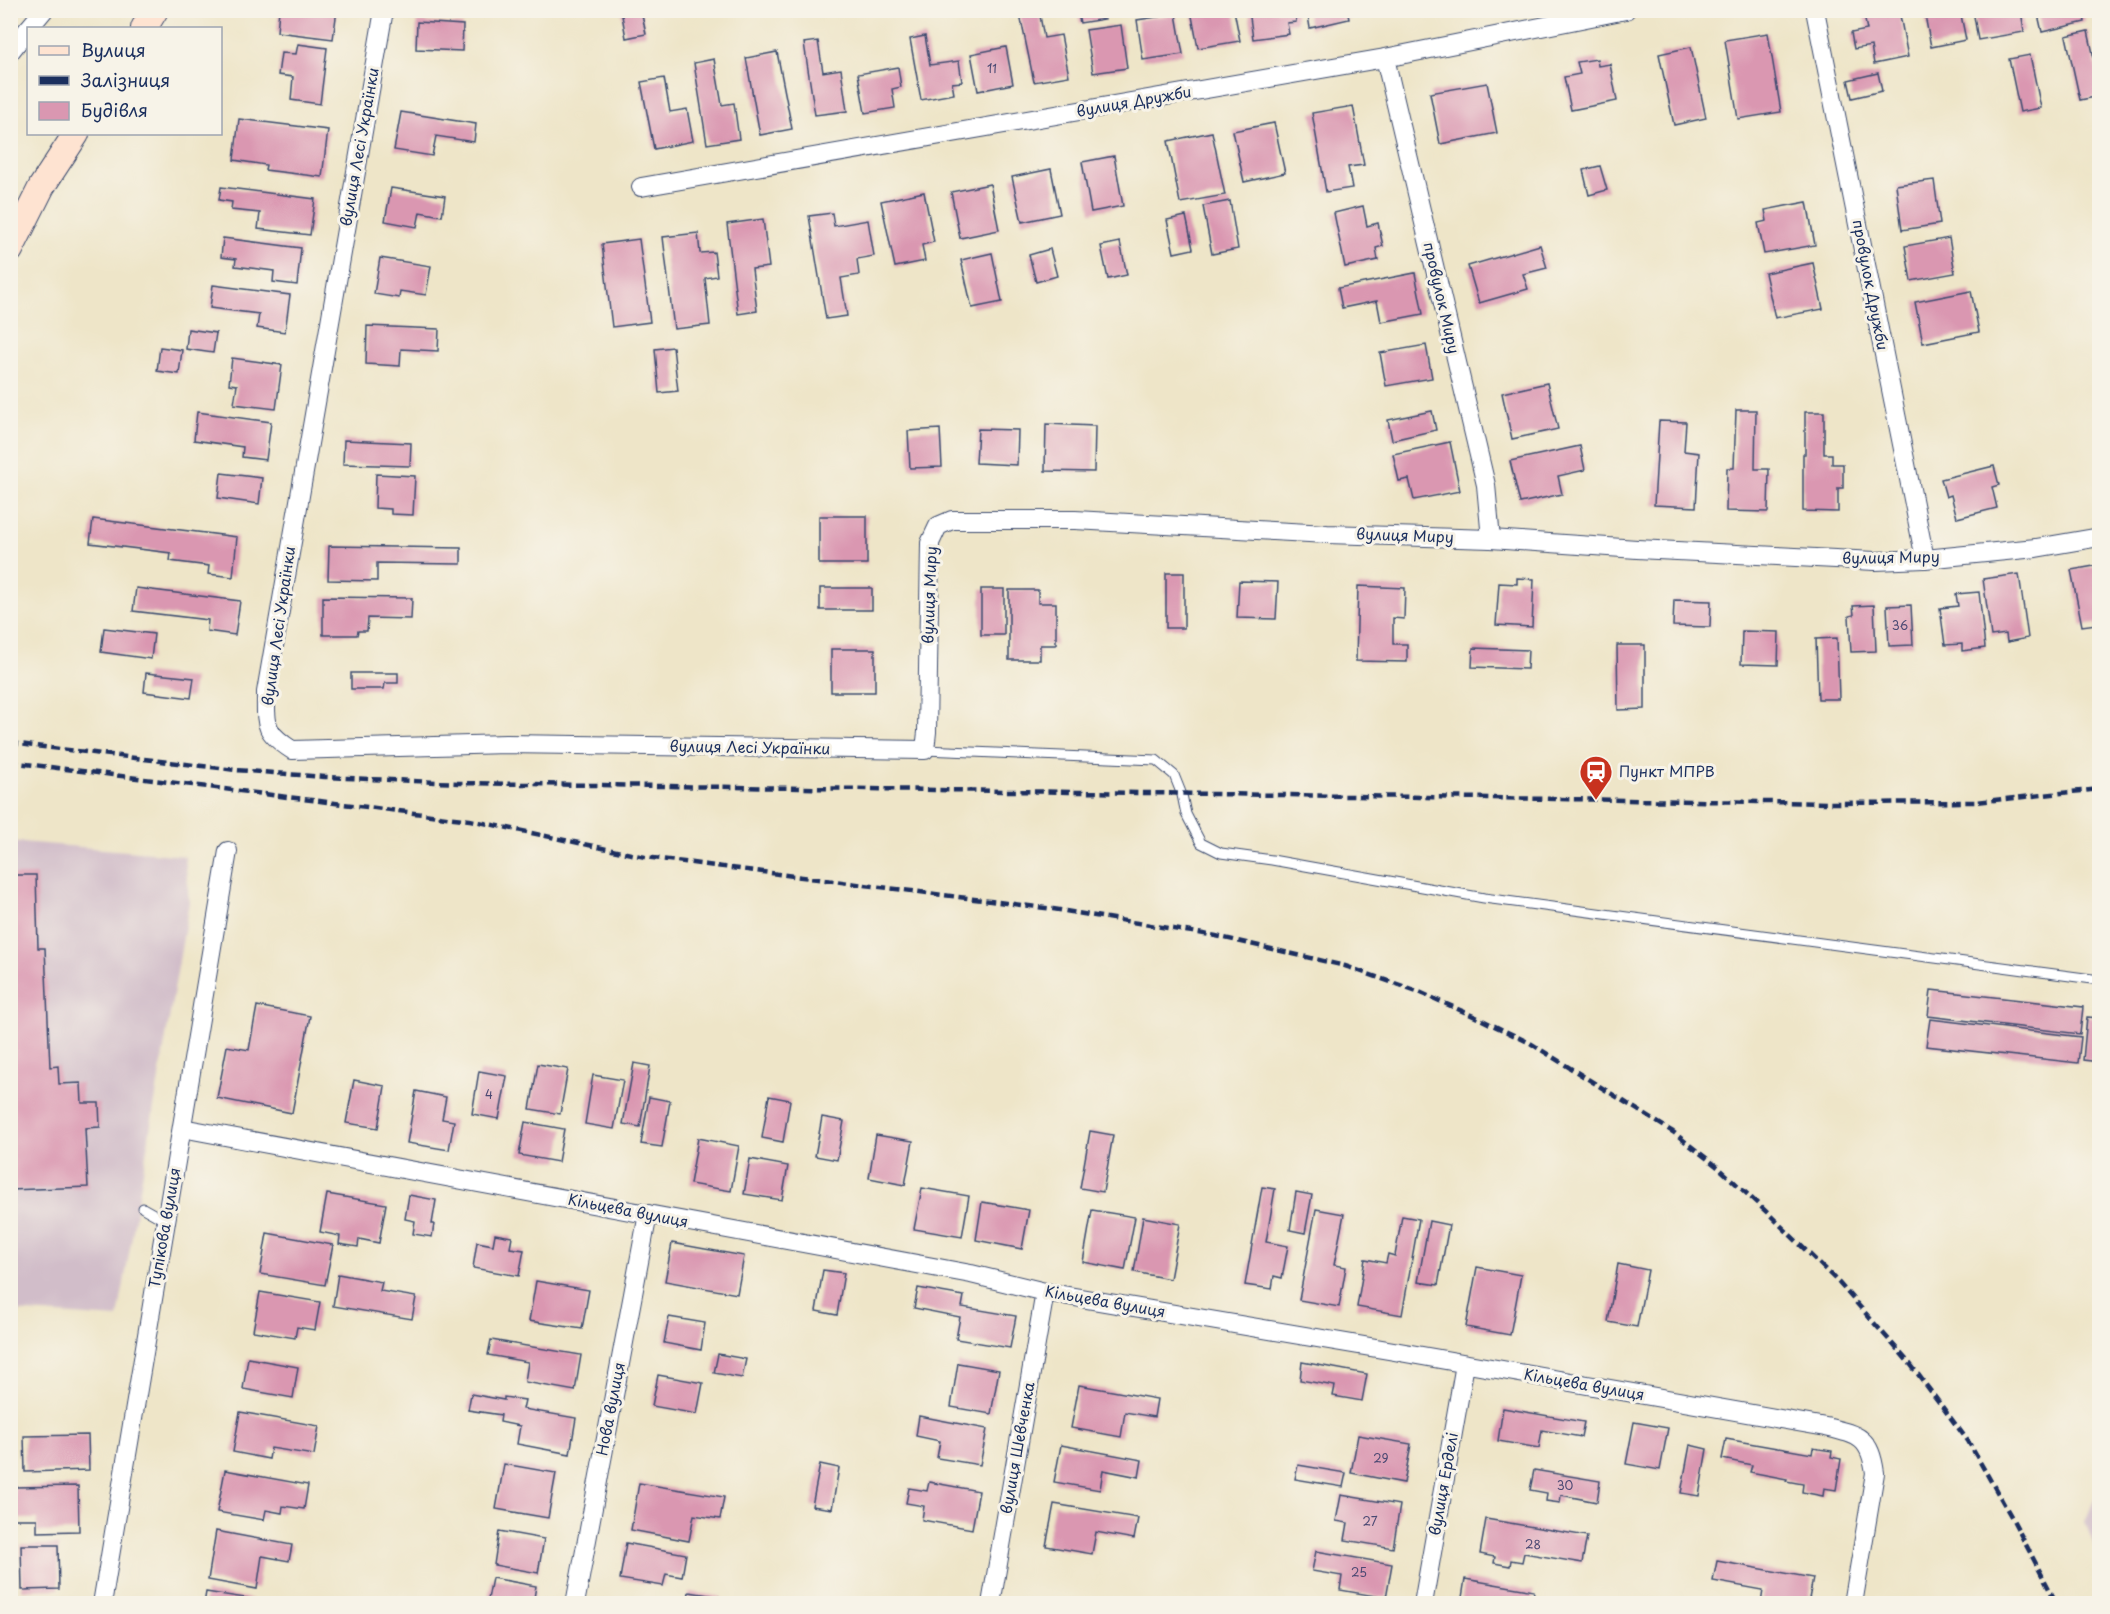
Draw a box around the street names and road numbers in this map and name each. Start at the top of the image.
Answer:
street label: вулиця Лесі Українки [333,66,384,228]
street label: вулиця Дружби [1074,79,1193,122]
street label: провулок Дружби [1848,217,1895,352]
street label: провулок Миру [1418,240,1466,356]
street label: вулиця Миру [1356,521,1454,548]
street label: вулиця Миру [1842,544,1940,569]
street label: вулиця Лесі Українки [255,545,300,707]
street label: вулиця Миру [915,546,942,644]
street label: вулиця Лесі Українки [670,734,831,759]
street label: Тупікова вулиця [142,1166,185,1290]
street label: Кільцева вулиця [566,1187,690,1232]
street label: Кільцева вулиця [1043,1279,1167,1322]
street label: Нова вулиця [589,1360,630,1457]
street label: Кільцева вулиця [1522,1362,1646,1405]
street label: вулиця Шевченка [994,1379,1040,1516]
street label: вулиця Ерделі [1422,1430,1463,1537]

